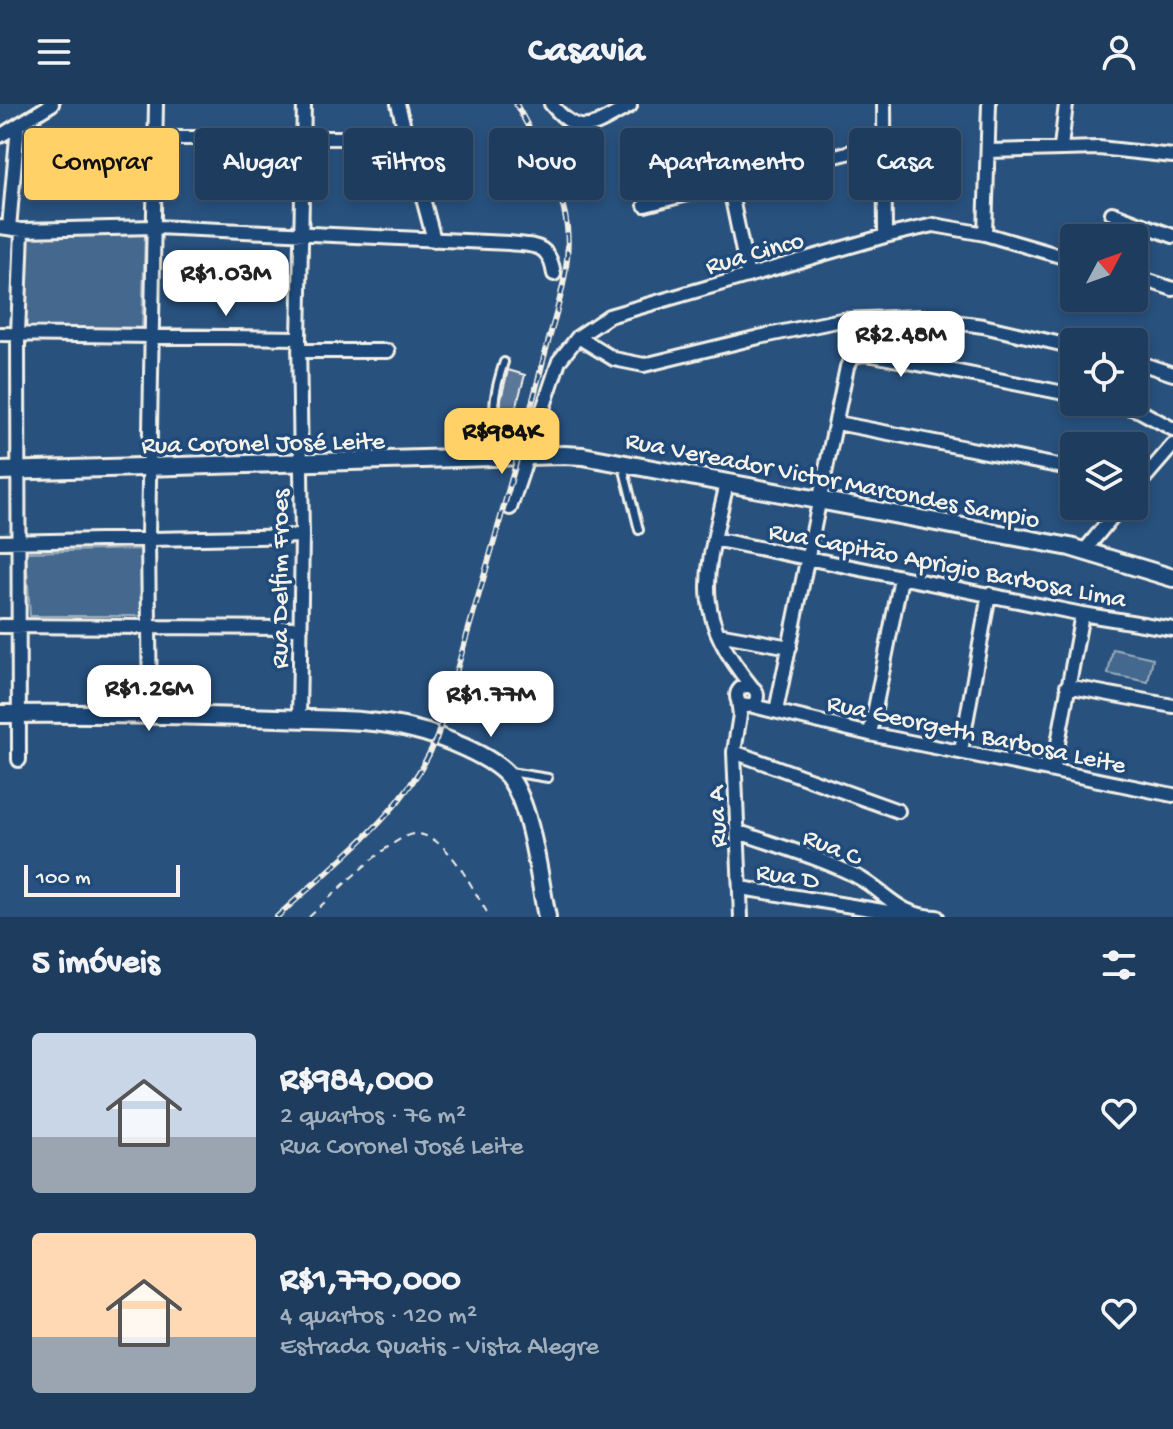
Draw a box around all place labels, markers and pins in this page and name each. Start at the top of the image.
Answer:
pin: R$1.03M [152,250,300,318]
pin: R$2.48M [827,311,975,379]
pin: R$984K [437,408,567,476]
pin: R$1.26M [75,665,223,733]
pin: R$1.77M [417,671,565,739]

